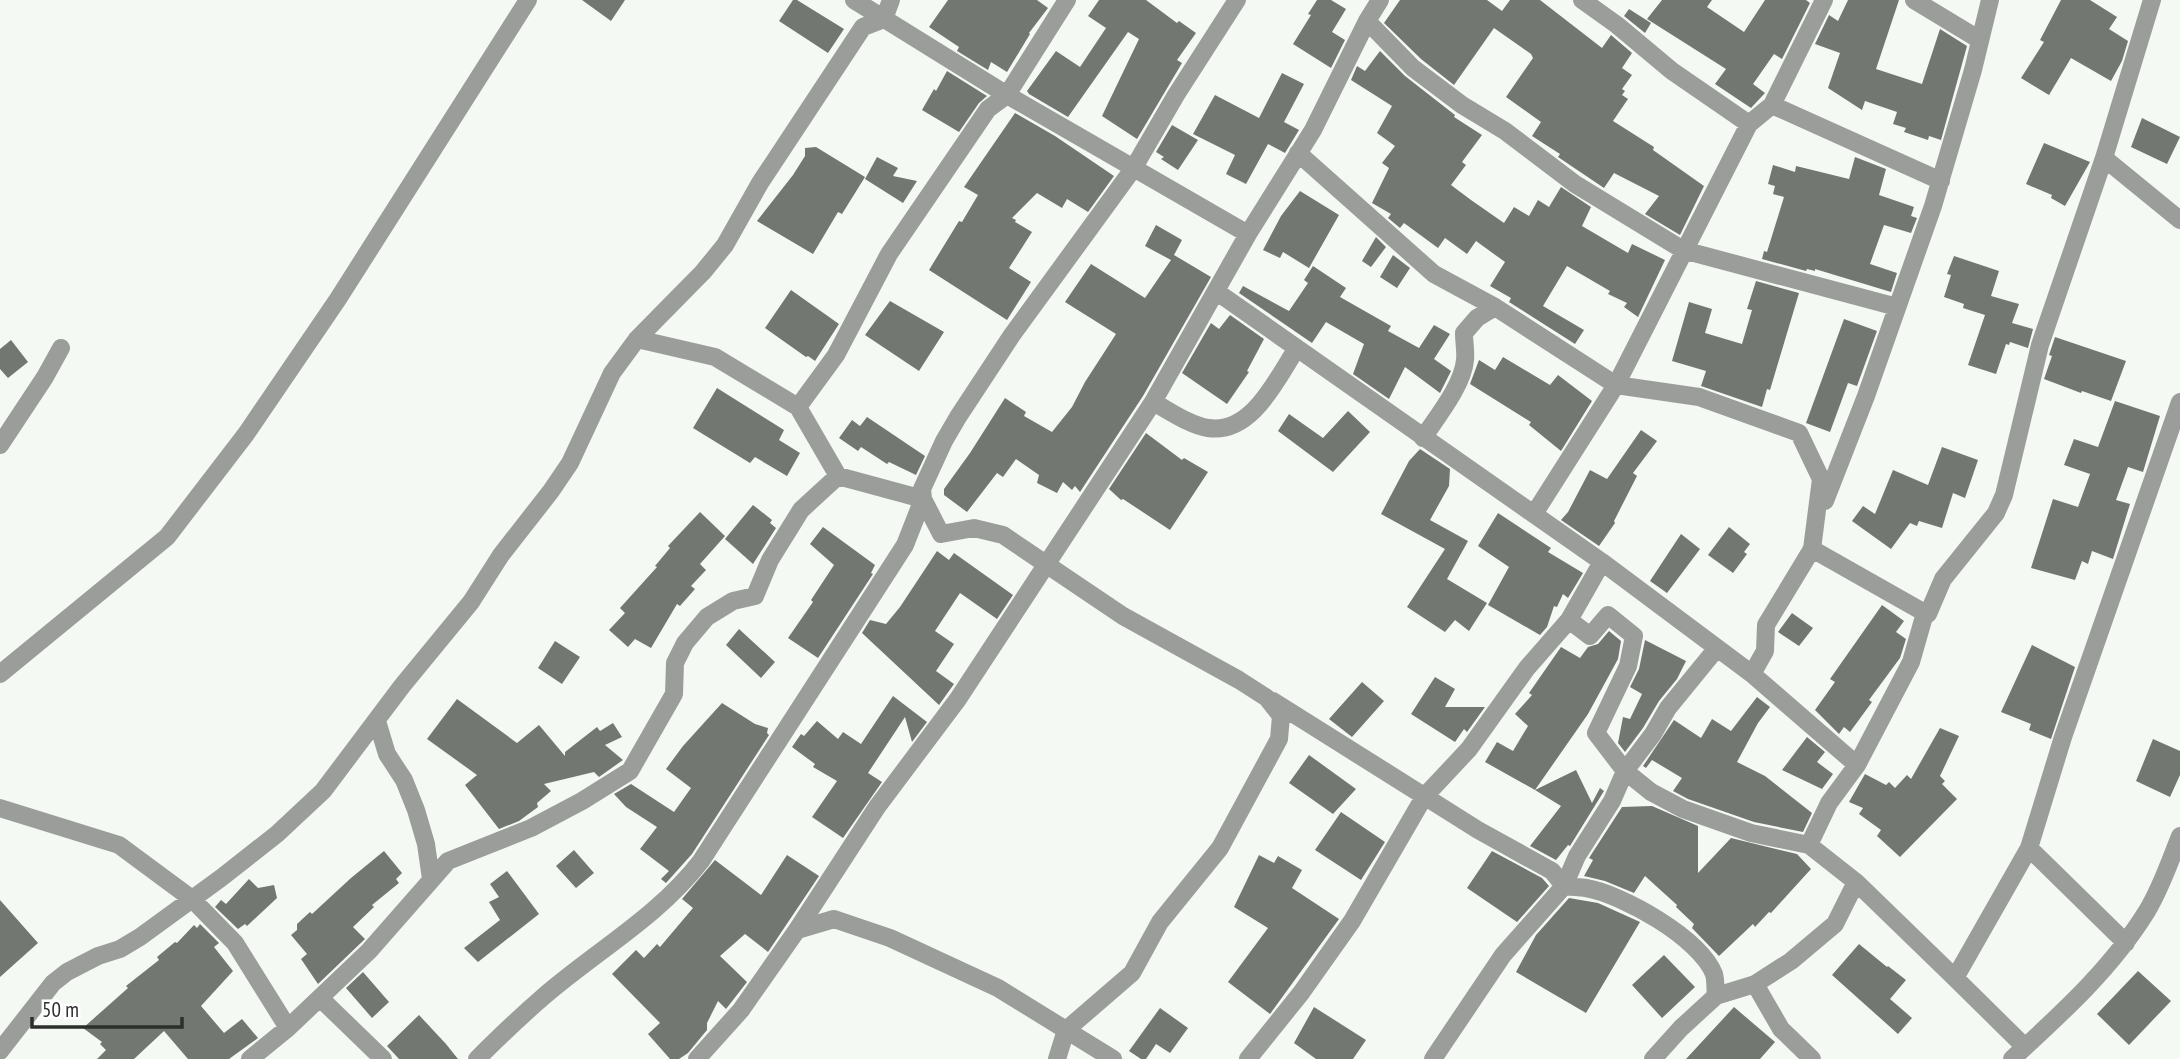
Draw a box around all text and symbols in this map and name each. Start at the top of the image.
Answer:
scale bar [32,986,182,1030]
text: 50 m [42,996,79,1023]

